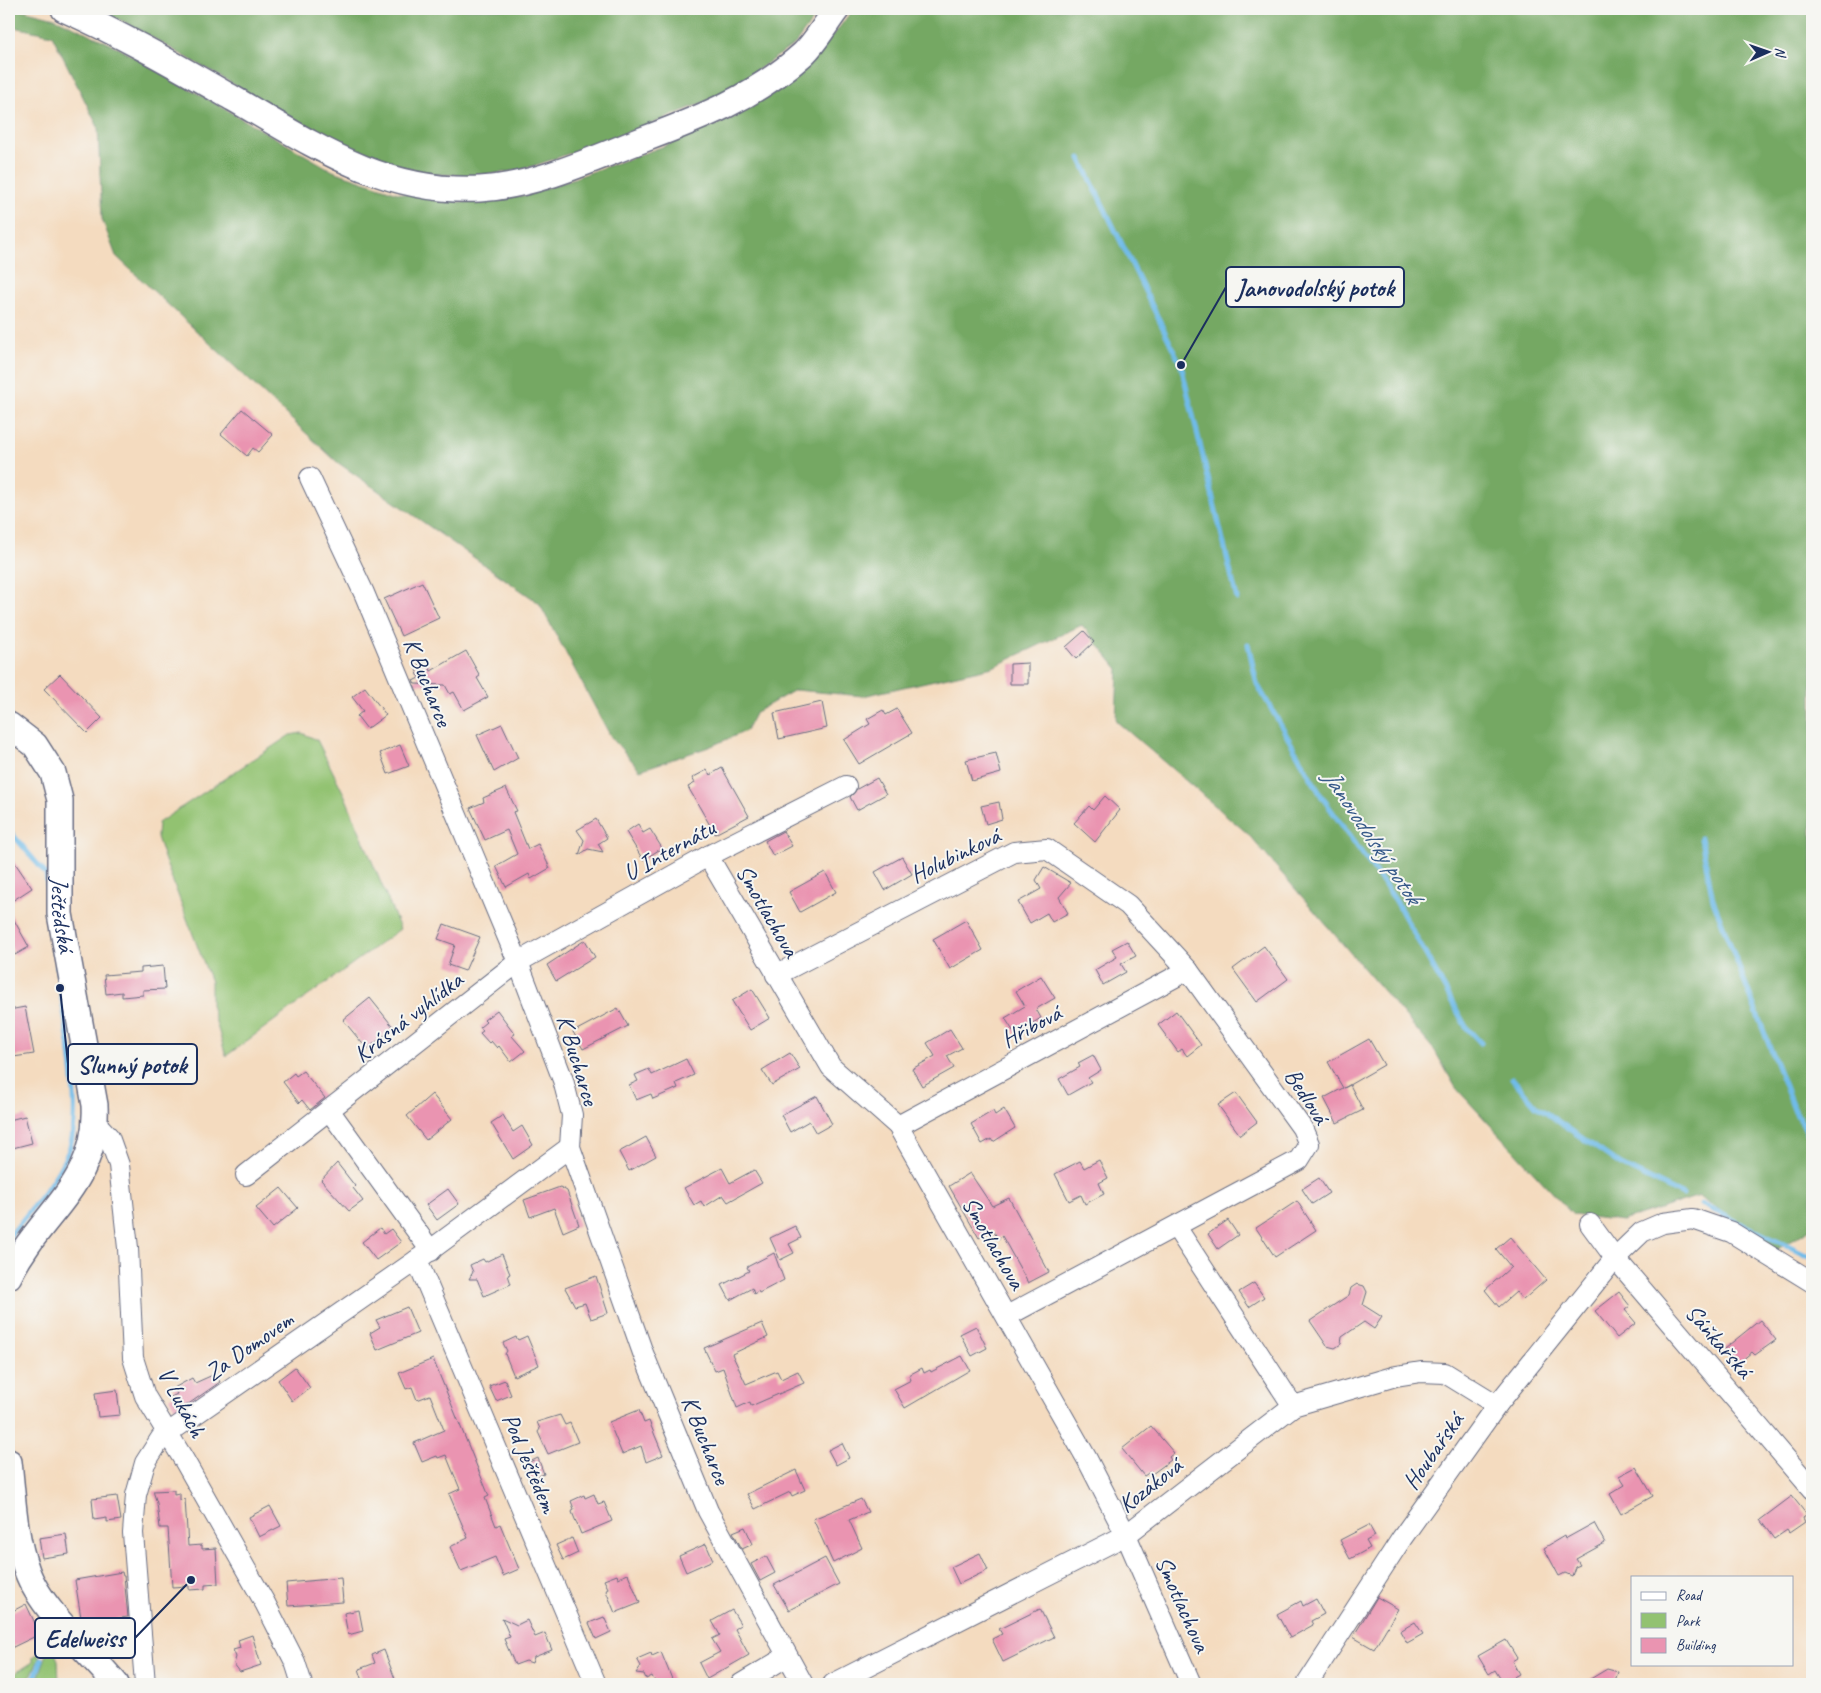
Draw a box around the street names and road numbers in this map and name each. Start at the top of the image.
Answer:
street label: K Bucharce [397,633,460,733]
street label: U Internátu [618,812,722,887]
street label: Holubinková [905,819,1007,890]
street label: Smotlachova [730,859,807,964]
street label: Ještědská [45,876,82,957]
street label: Krásná vyhlídka [347,964,470,1069]
street label: Hřibová [996,997,1069,1054]
street label: K Bucharce [550,1011,607,1111]
street label: Bedlová [1278,1062,1337,1132]
street label: Smotlachova [956,1191,1033,1296]
street label: Sáňkařská [1679,1298,1761,1386]
street label: Za Domovem [199,1304,300,1387]
street label: V Lukách [151,1362,214,1443]
street label: K Bucharce [675,1391,738,1491]
street label: Houbařská [1396,1405,1472,1495]
street label: Pod Ještědem [496,1409,565,1518]
street label: Kozáková [1112,1449,1190,1519]
street label: Smotlachova [1149,1551,1218,1658]

